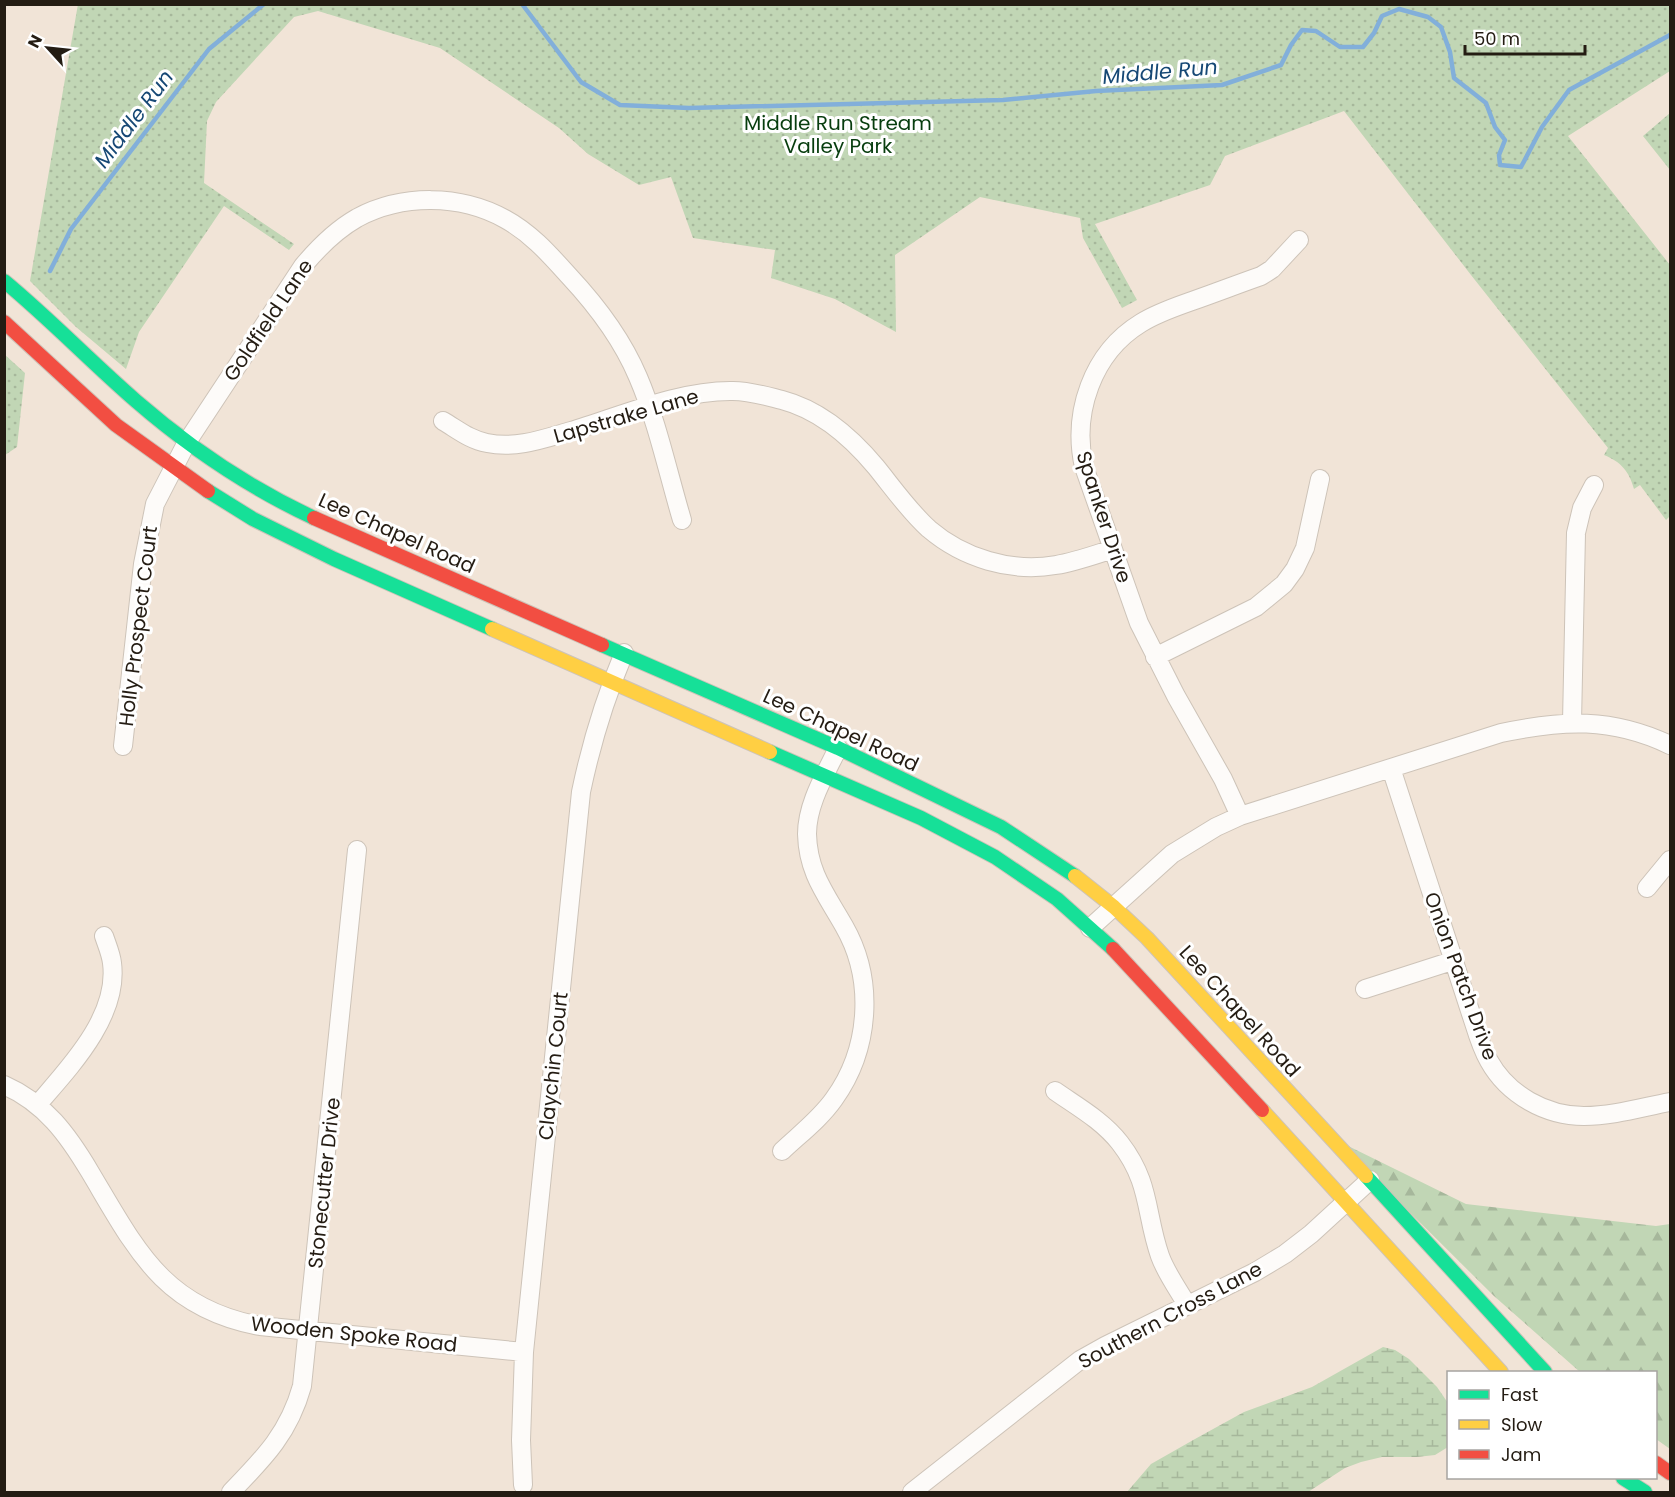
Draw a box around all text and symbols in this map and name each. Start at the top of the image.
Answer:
north arrow [18,18,78,78]
scale bar [1465,18,1585,56]
text: 50 m [1474,26,1520,51]
text: N [22,31,48,52]
water label: Middle Run [1101,52,1219,91]
water label: Middle Run [87,64,180,174]
park label: Middle Run Stream Valley Park [744,109,932,160]
street label: Goldfield Lane [217,253,319,387]
street label: Lapstrake Lane [550,382,702,450]
street label: Spanker Drive [1069,447,1139,587]
street label: Lee Chapel Road [314,486,480,580]
street label: Holly Prospect Court [112,524,164,728]
street label: Lee Chapel Road [759,682,923,778]
street label: Onion Patch Drive [1418,888,1504,1064]
street label: Lee Chapel Road [1173,939,1307,1083]
street label: Claychin Court [531,990,575,1142]
street label: Stonecutter Drive [301,1096,347,1270]
street label: Southern Cross Lane [1073,1255,1267,1375]
street label: Wooden Spoke Road [249,1309,459,1359]
legend [1447,1371,1657,1479]
text: Fast [1501,1382,1538,1407]
text: Slow [1501,1412,1543,1437]
text: Jam [1501,1442,1541,1467]

